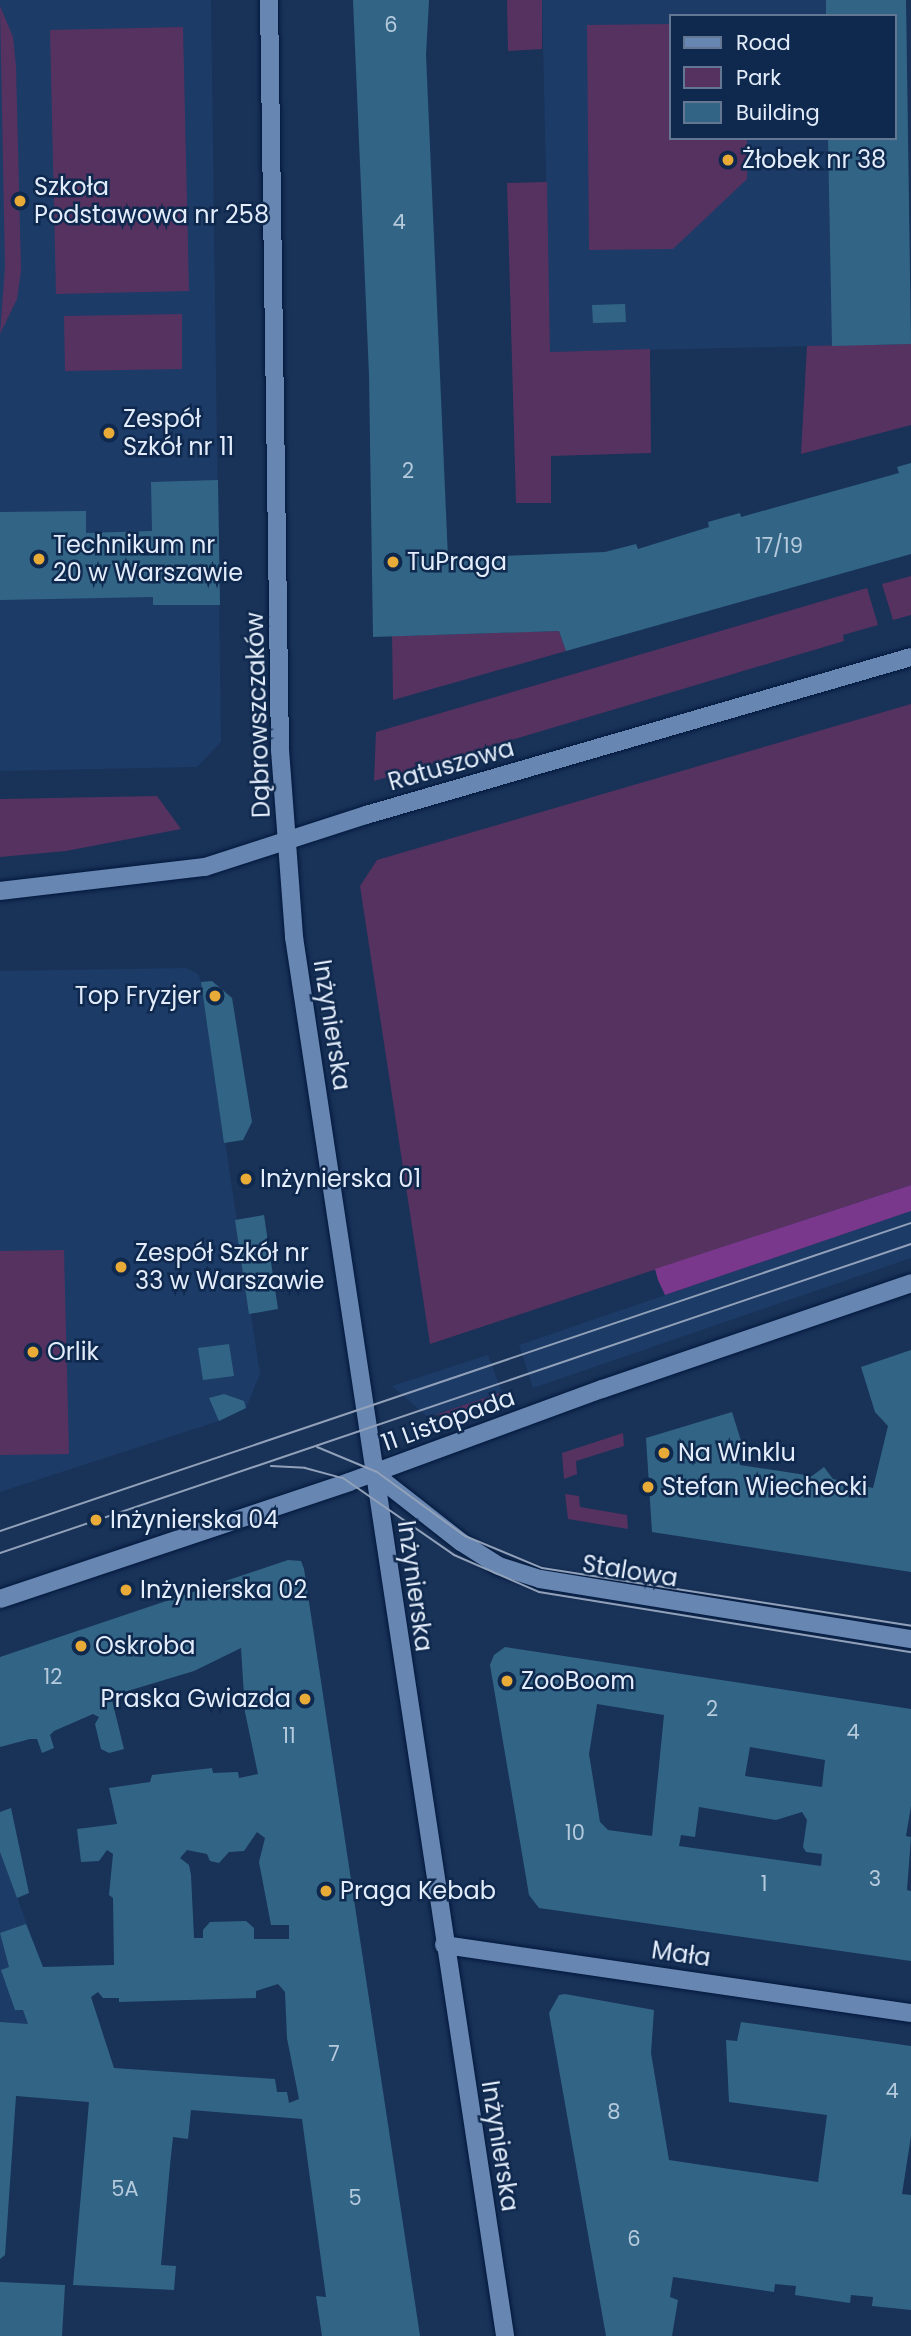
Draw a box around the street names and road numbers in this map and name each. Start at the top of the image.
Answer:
street label: Dąbrowszczaków [240,612,276,818]
street label: Ratuszowa [385,733,517,797]
street label: Inżynierska [307,958,357,1092]
street label: 11 Listopada [378,1383,518,1457]
street label: Inżynierska [392,1519,438,1653]
street label: Stalowa [580,1549,680,1593]
street label: Mała [650,1936,712,1972]
street label: Inżynierska [475,2079,525,2213]

